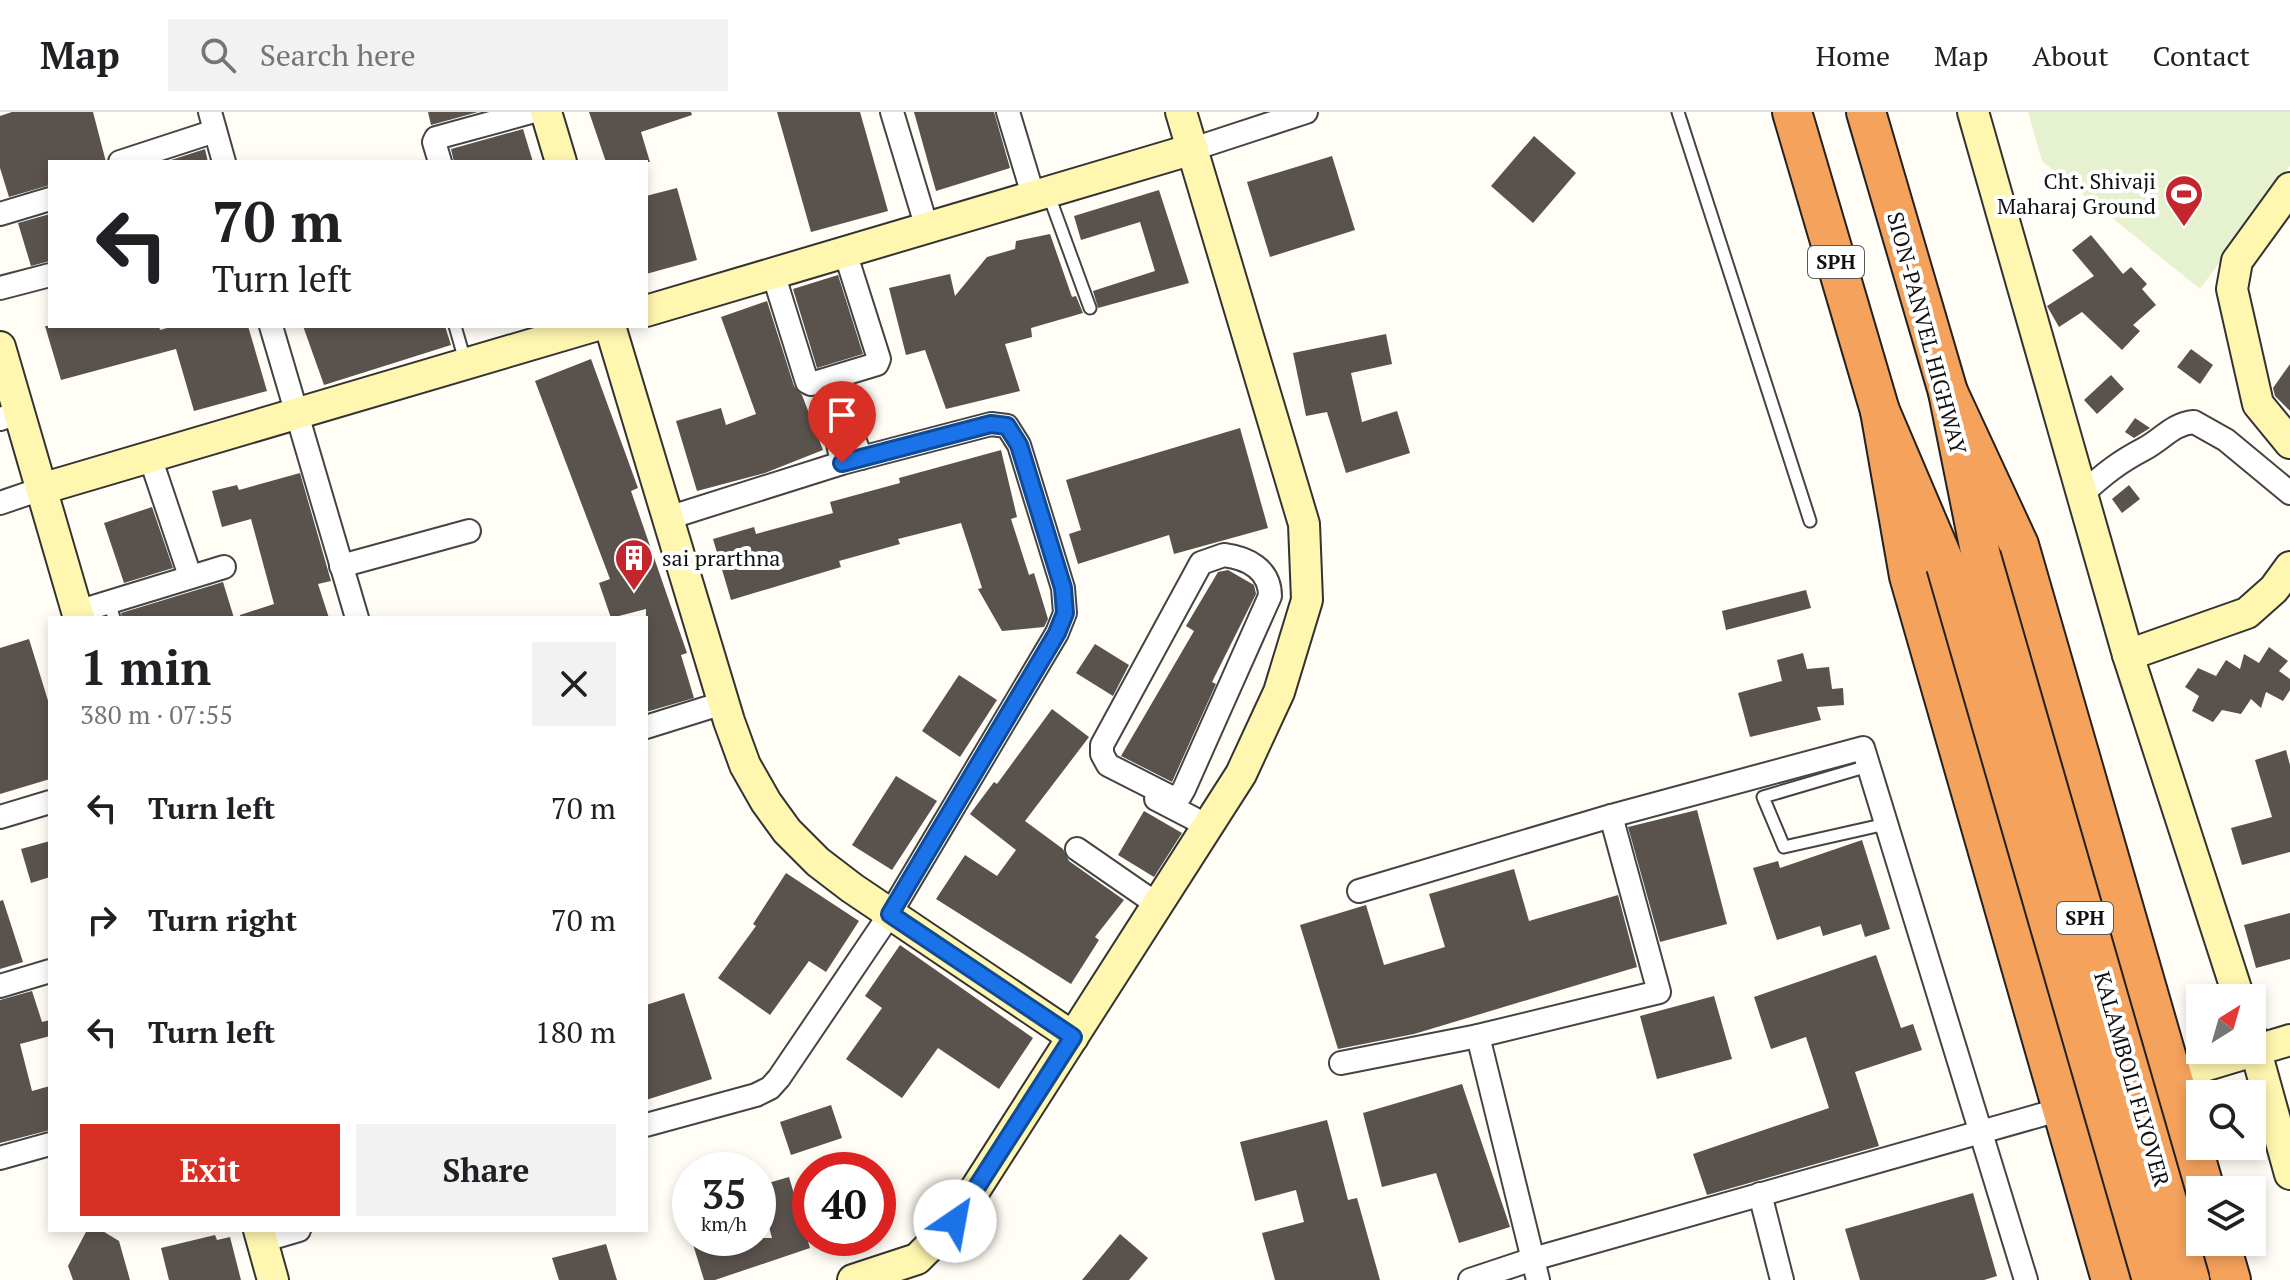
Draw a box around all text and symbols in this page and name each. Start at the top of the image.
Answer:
search box [168,19,728,91]
text: Map [40,30,120,80]
icon: search [196,33,240,77]
text: Search here [260,35,416,75]
text: Home [1816,37,1890,74]
text: Map [1934,37,1988,74]
text: About [2032,37,2109,74]
text: Contact [2153,37,2250,74]
place label: Cht. Shivaji Maharaj Ground [1997,166,2156,220]
sports icon: Cht. Shivaji Maharaj Ground [2163,173,2205,228]
text: 70 m [212,184,342,258]
icon: left [80,192,184,296]
street label: SION-PANVEL HIGHWAY [1881,208,1974,458]
road number: SPH [1808,246,1864,278]
text: Turn left [212,255,352,302]
pin [808,381,876,463]
icon: arrive [820,393,864,437]
building icon: sai prarthna [613,537,655,592]
place label: sai prarthna [662,543,780,572]
text: 1 min [80,635,211,699]
button: close [532,642,616,726]
text: 380 m · 07:55 [80,697,233,731]
icon: left [80,786,124,830]
text: Turn left [148,788,275,828]
text: 70 m [551,788,616,828]
icon: right [80,898,124,942]
text: Turn right [148,900,297,940]
text: 70 m [551,900,616,940]
road number: SPH [2057,902,2113,934]
street label: KALAMBOLI FLYOVER [2088,968,2177,1190]
north arrow [2186,984,2266,1064]
map controls [2186,984,2266,1256]
icon: left [80,1010,124,1054]
text: Turn left [148,1012,275,1052]
text: 180 m [535,1012,616,1052]
button: search [2186,1080,2266,1160]
button: Exit [80,1124,340,1216]
button: Share [356,1124,616,1216]
speed limit sign: 40 [792,1152,896,1256]
text: 35 [701,1167,747,1220]
button: layers [2186,1176,2266,1256]
position arrow [913,1179,997,1263]
text: km/h [701,1210,747,1237]

